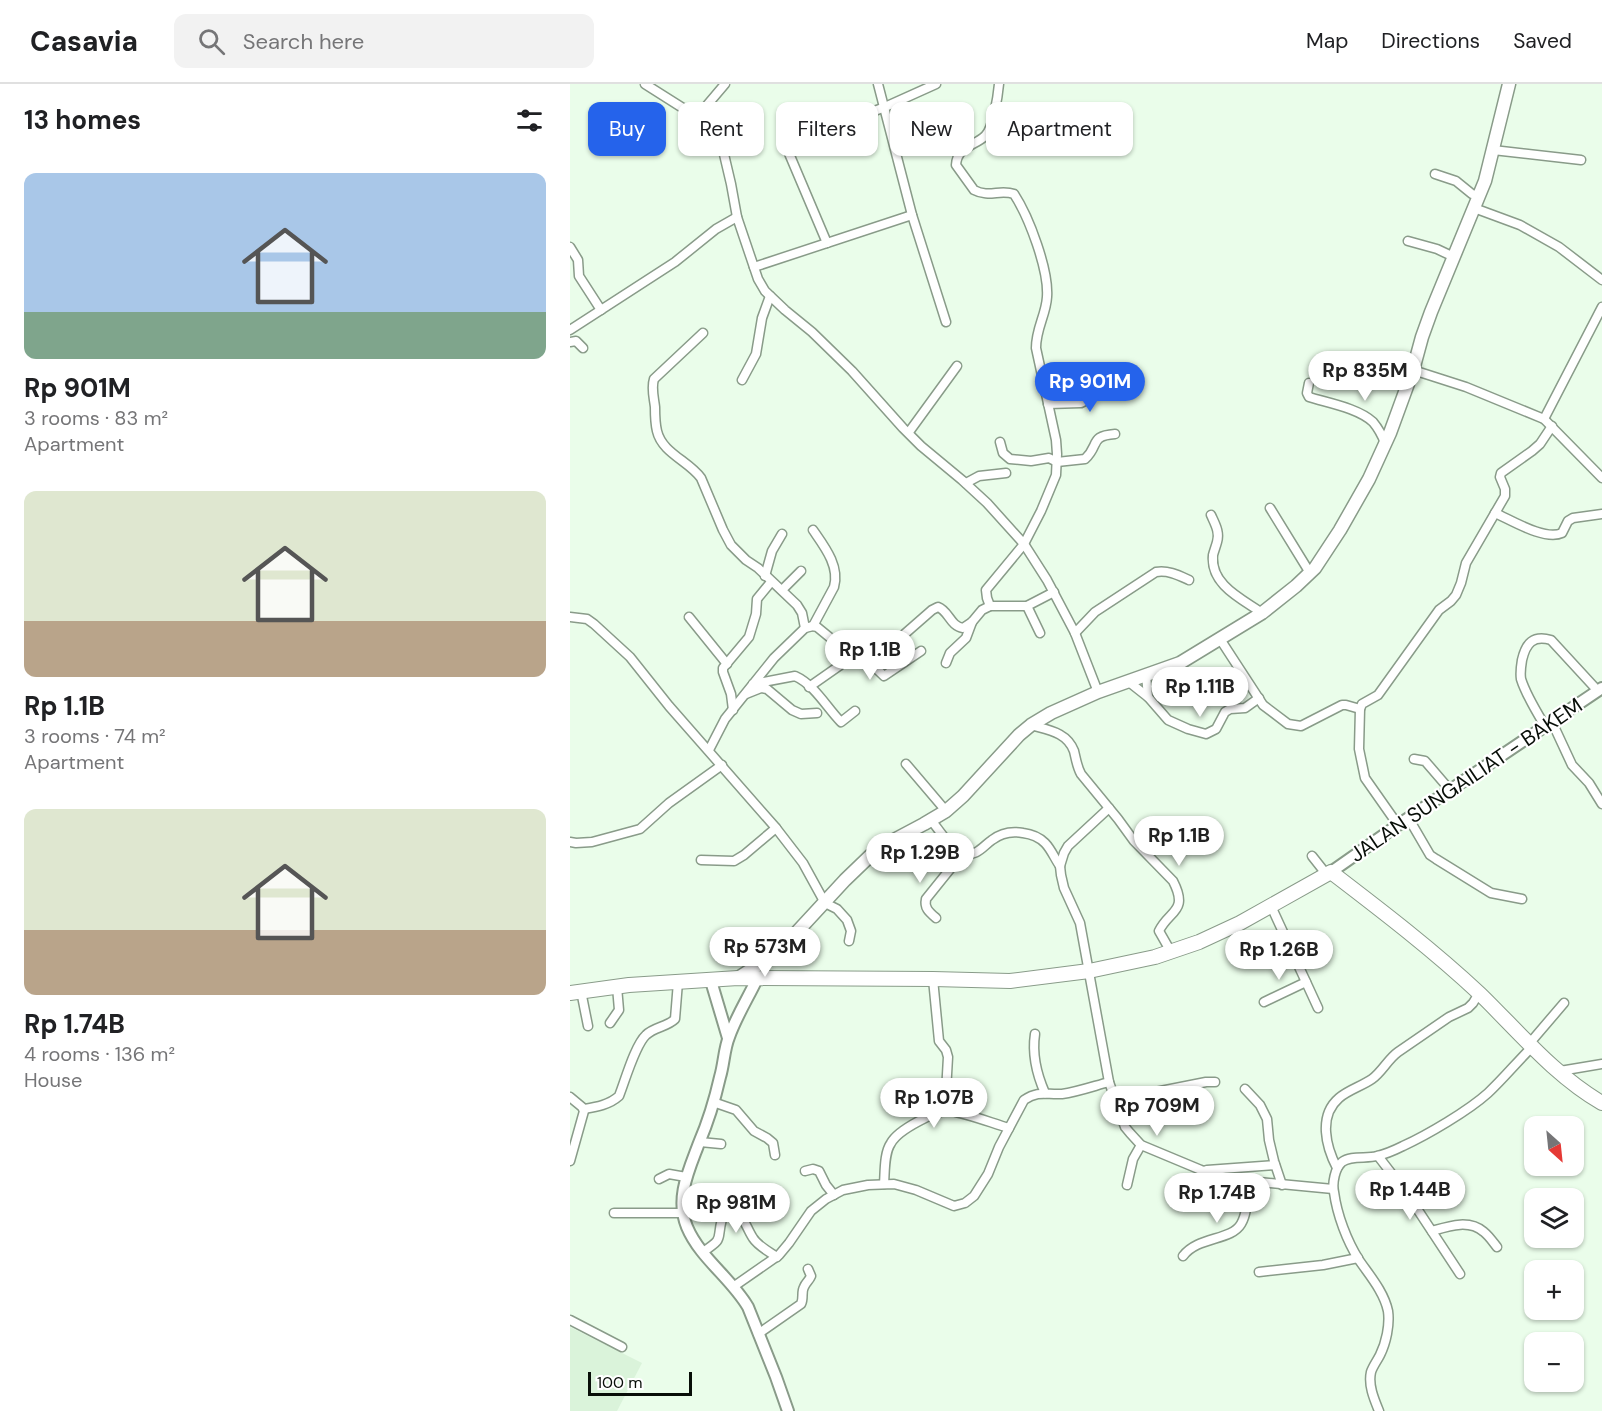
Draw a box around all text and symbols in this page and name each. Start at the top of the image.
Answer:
search box [174,14,594,68]
text: Casavia [30,23,138,60]
icon: search [195,25,228,58]
text: Search here [243,27,364,56]
text: Map [1306,27,1348,55]
text: Directions [1381,27,1480,55]
text: Saved [1513,27,1572,55]
chip: Buy [588,102,666,156]
chip: Rent [678,102,764,156]
chip: Filters [776,102,878,156]
chip: New [890,102,974,156]
chip: Apartment [986,102,1133,156]
text: 13 homes [24,103,141,137]
icon: filters [513,104,546,137]
icon: home [231,212,339,320]
pin: Rp 835M [1310,351,1420,402]
text: Rp 835M [1322,357,1408,383]
pin: Rp 901M [1035,362,1145,413]
text: Rp 901M [1049,368,1131,394]
text: Rp 901M [24,371,131,405]
text: 3 rooms · 83 m² [24,405,168,431]
text: Apartment [24,431,124,457]
icon: home [231,530,339,638]
pin: Rp 1.1B [815,630,925,681]
text: Rp 1.1B [839,636,901,662]
pin: Rp 1.11B [1138,667,1262,718]
text: Rp 1.11B [1165,673,1235,699]
text: Rp 1.1B [24,689,105,723]
street label: JALAN SUNGAILIAT - BAKEM [1344,692,1588,868]
text: 3 rooms · 74 m² [24,723,166,749]
text: Apartment [24,749,124,775]
pin: Rp 1.1B [1124,816,1234,867]
text: Rp 1.1B [1148,822,1210,848]
pin: Rp 1.29B [858,833,982,884]
text: Rp 1.29B [880,839,960,865]
icon: home [231,848,339,956]
pin: Rp 573M [710,927,820,978]
pin: Rp 1.26B [1217,930,1341,981]
text: Rp 573M [723,933,807,959]
text: Rp 1.26B [1239,936,1319,962]
text: Rp 1.74B [24,1007,125,1041]
text: 4 rooms · 136 m² [24,1041,175,1067]
text: House [24,1067,82,1093]
pin: Rp 1.07B [872,1078,996,1129]
text: Rp 1.07B [894,1084,974,1110]
pin: Rp 709M [1102,1086,1212,1137]
text: Rp 709M [1114,1092,1200,1118]
north arrow [1524,1116,1584,1176]
map controls [1524,1116,1584,1392]
pin: Rp 1.44B [1348,1170,1472,1221]
pin: Rp 1.74B [1155,1173,1279,1224]
text: Rp 1.44B [1369,1176,1451,1202]
text: Rp 1.74B [1178,1179,1256,1205]
pin: Rp 981M [681,1183,791,1234]
button: layers [1524,1188,1584,1248]
text: Rp 981M [696,1189,776,1215]
button: + [1524,1260,1584,1320]
button: − [1524,1332,1584,1392]
scale bar [588,1369,692,1396]
text: 100 m [597,1372,642,1393]

